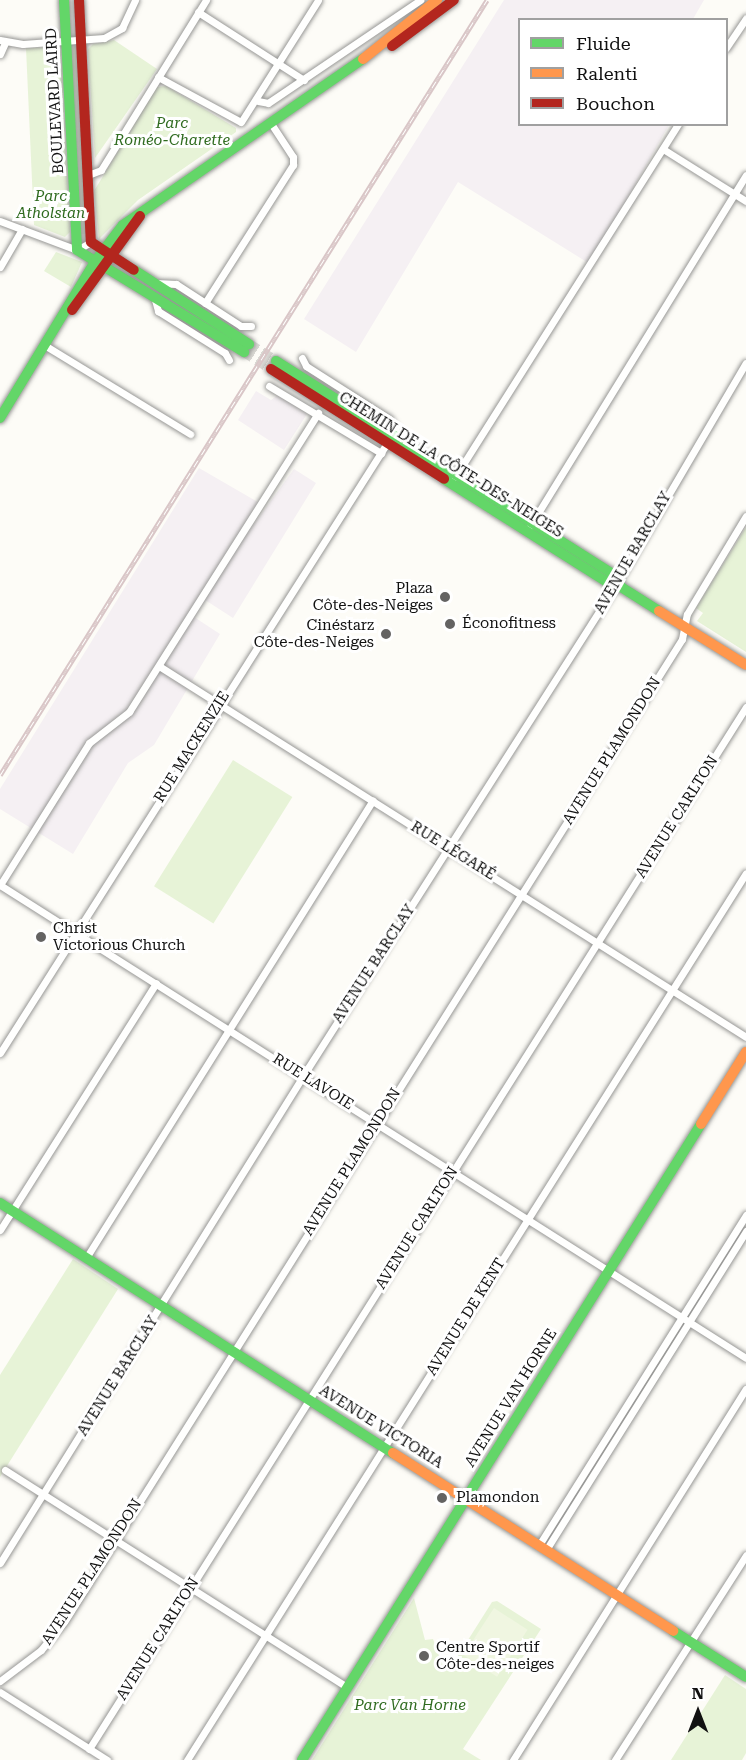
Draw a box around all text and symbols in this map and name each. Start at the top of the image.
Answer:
legend [518,18,728,126]
street label: BOULEVARD LAIRD [42,28,68,174]
text: Fluide [576,33,631,54]
text: Ralenti [576,63,638,84]
text: Bouchon [576,93,655,114]
park label: Parc Roméo-Charette [114,114,230,149]
park label: Parc Atholstan [17,187,85,222]
street label: CHEMIN DE LA CÔTE-DES-NEIGES [336,388,566,542]
street label: AVENUE BARCLAY [591,489,675,617]
place label: Plaza Côte-des-Neiges [313,579,433,614]
marker: Plaza Côte-des-Neiges [438,590,452,604]
place label: Éconofitness [462,615,556,633]
place label: Cinéstarz Côte-des-Neiges [254,616,374,651]
marker: Éconofitness [443,617,457,631]
marker: Cinéstarz Côte-des-Neiges [379,627,393,641]
street label: AVENUE PLAMONDON [559,674,665,828]
street label: RUE MACKENZIE [150,688,234,806]
street label: AVENUE CARLTON [632,752,722,882]
street label: RUE LÉGARÉ [407,818,499,884]
street label: AVENUE BARCLAY [329,901,419,1027]
place label: Christ Victorious Church [53,919,185,954]
marker: Christ Victorious Church [34,930,48,944]
street label: RUE LAVOIE [269,1050,357,1114]
street label: AVENUE PLAMONDON [299,1085,405,1239]
street label: AVENUE CARLTON [372,1163,462,1293]
street label: AVENUE DE KENT [423,1255,509,1379]
street label: AVENUE BARCLAY [74,1313,162,1439]
street label: AVENUE VAN HORNE [461,1326,561,1470]
street label: AVENUE VICTORIA [316,1382,446,1472]
marker: Plamondon [433,1489,451,1507]
place label: Plamondon [456,1489,539,1507]
street label: AVENUE PLAMONDON [38,1496,146,1648]
street label: AVENUE CARLTON [113,1574,203,1704]
place label: Centre Sportif Côte-des-neiges [436,1638,554,1673]
marker: Centre Sportif Côte-des-neiges [417,1649,431,1663]
north arrow [668,1682,728,1742]
text: N [692,1684,704,1703]
park label: Parc Van Horne [354,1697,466,1715]

